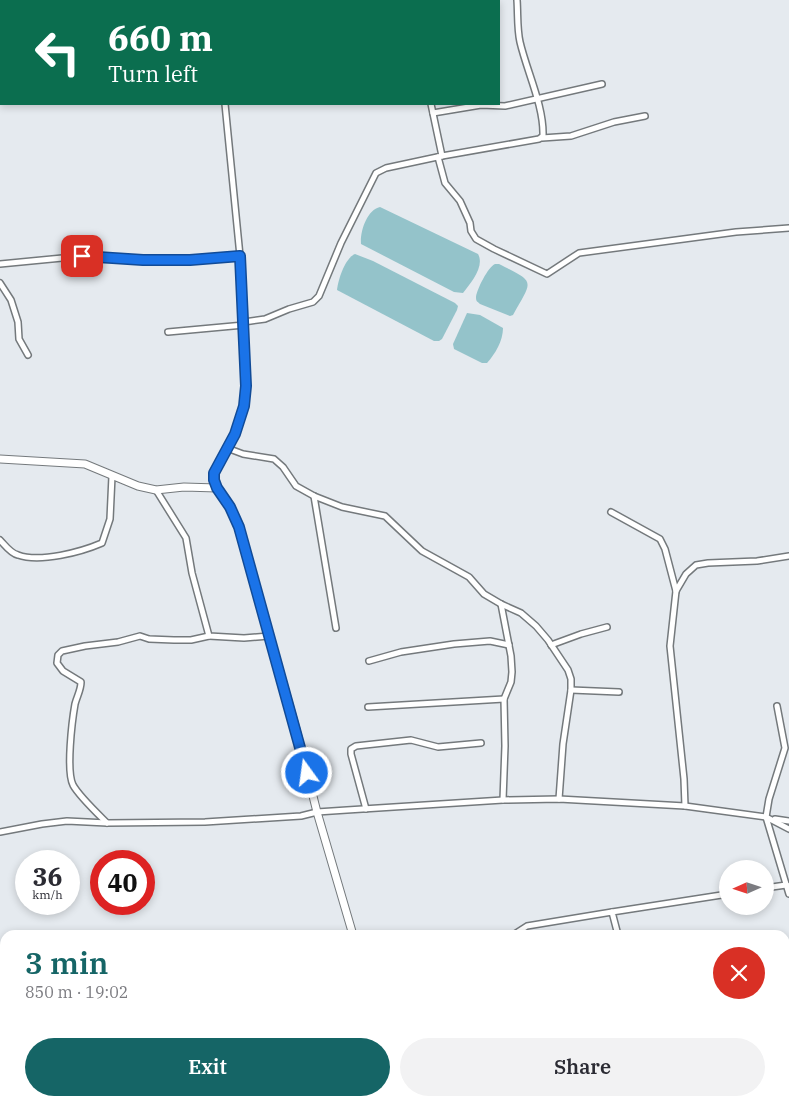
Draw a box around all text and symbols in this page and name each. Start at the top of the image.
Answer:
text: 660 m [108,15,213,61]
icon: left [25,20,90,85]
text: Turn left [108,59,198,88]
pin [61,235,103,277]
icon: arrive [68,242,96,270]
position arrow [280,746,332,798]
speed limit sign: 40 [90,850,155,915]
text: 36 [32,860,63,893]
north arrow [719,860,774,915]
map controls [719,860,774,915]
text: km/h [32,887,63,902]
text: 3 min [25,943,108,982]
button: close [713,947,765,999]
text: 850 m · 19:02 [25,982,128,1002]
button: Exit [25,1038,390,1096]
button: Share [400,1038,765,1096]

